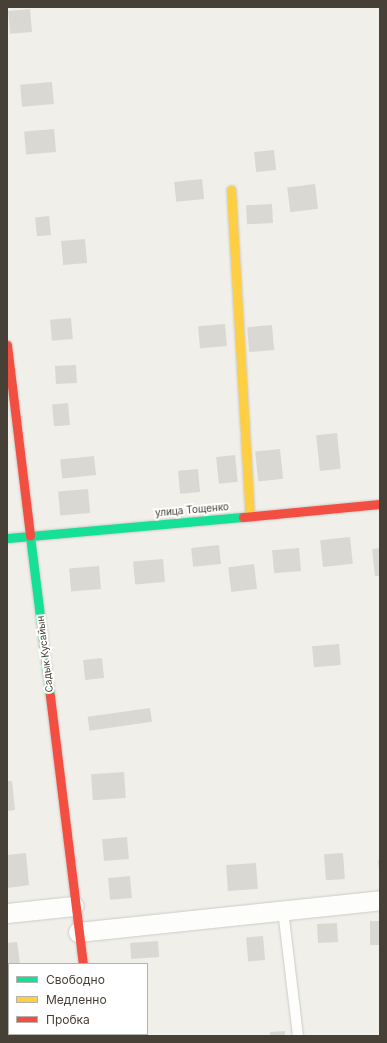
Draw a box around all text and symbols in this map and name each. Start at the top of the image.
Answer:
street label: улица Тощенко [155,501,229,519]
street label: Садык Кусайын [34,615,56,693]
legend [8,963,148,1035]
text: Свободно [46,972,105,987]
text: Медленно [46,992,107,1007]
text: Пробка [46,1012,90,1027]

